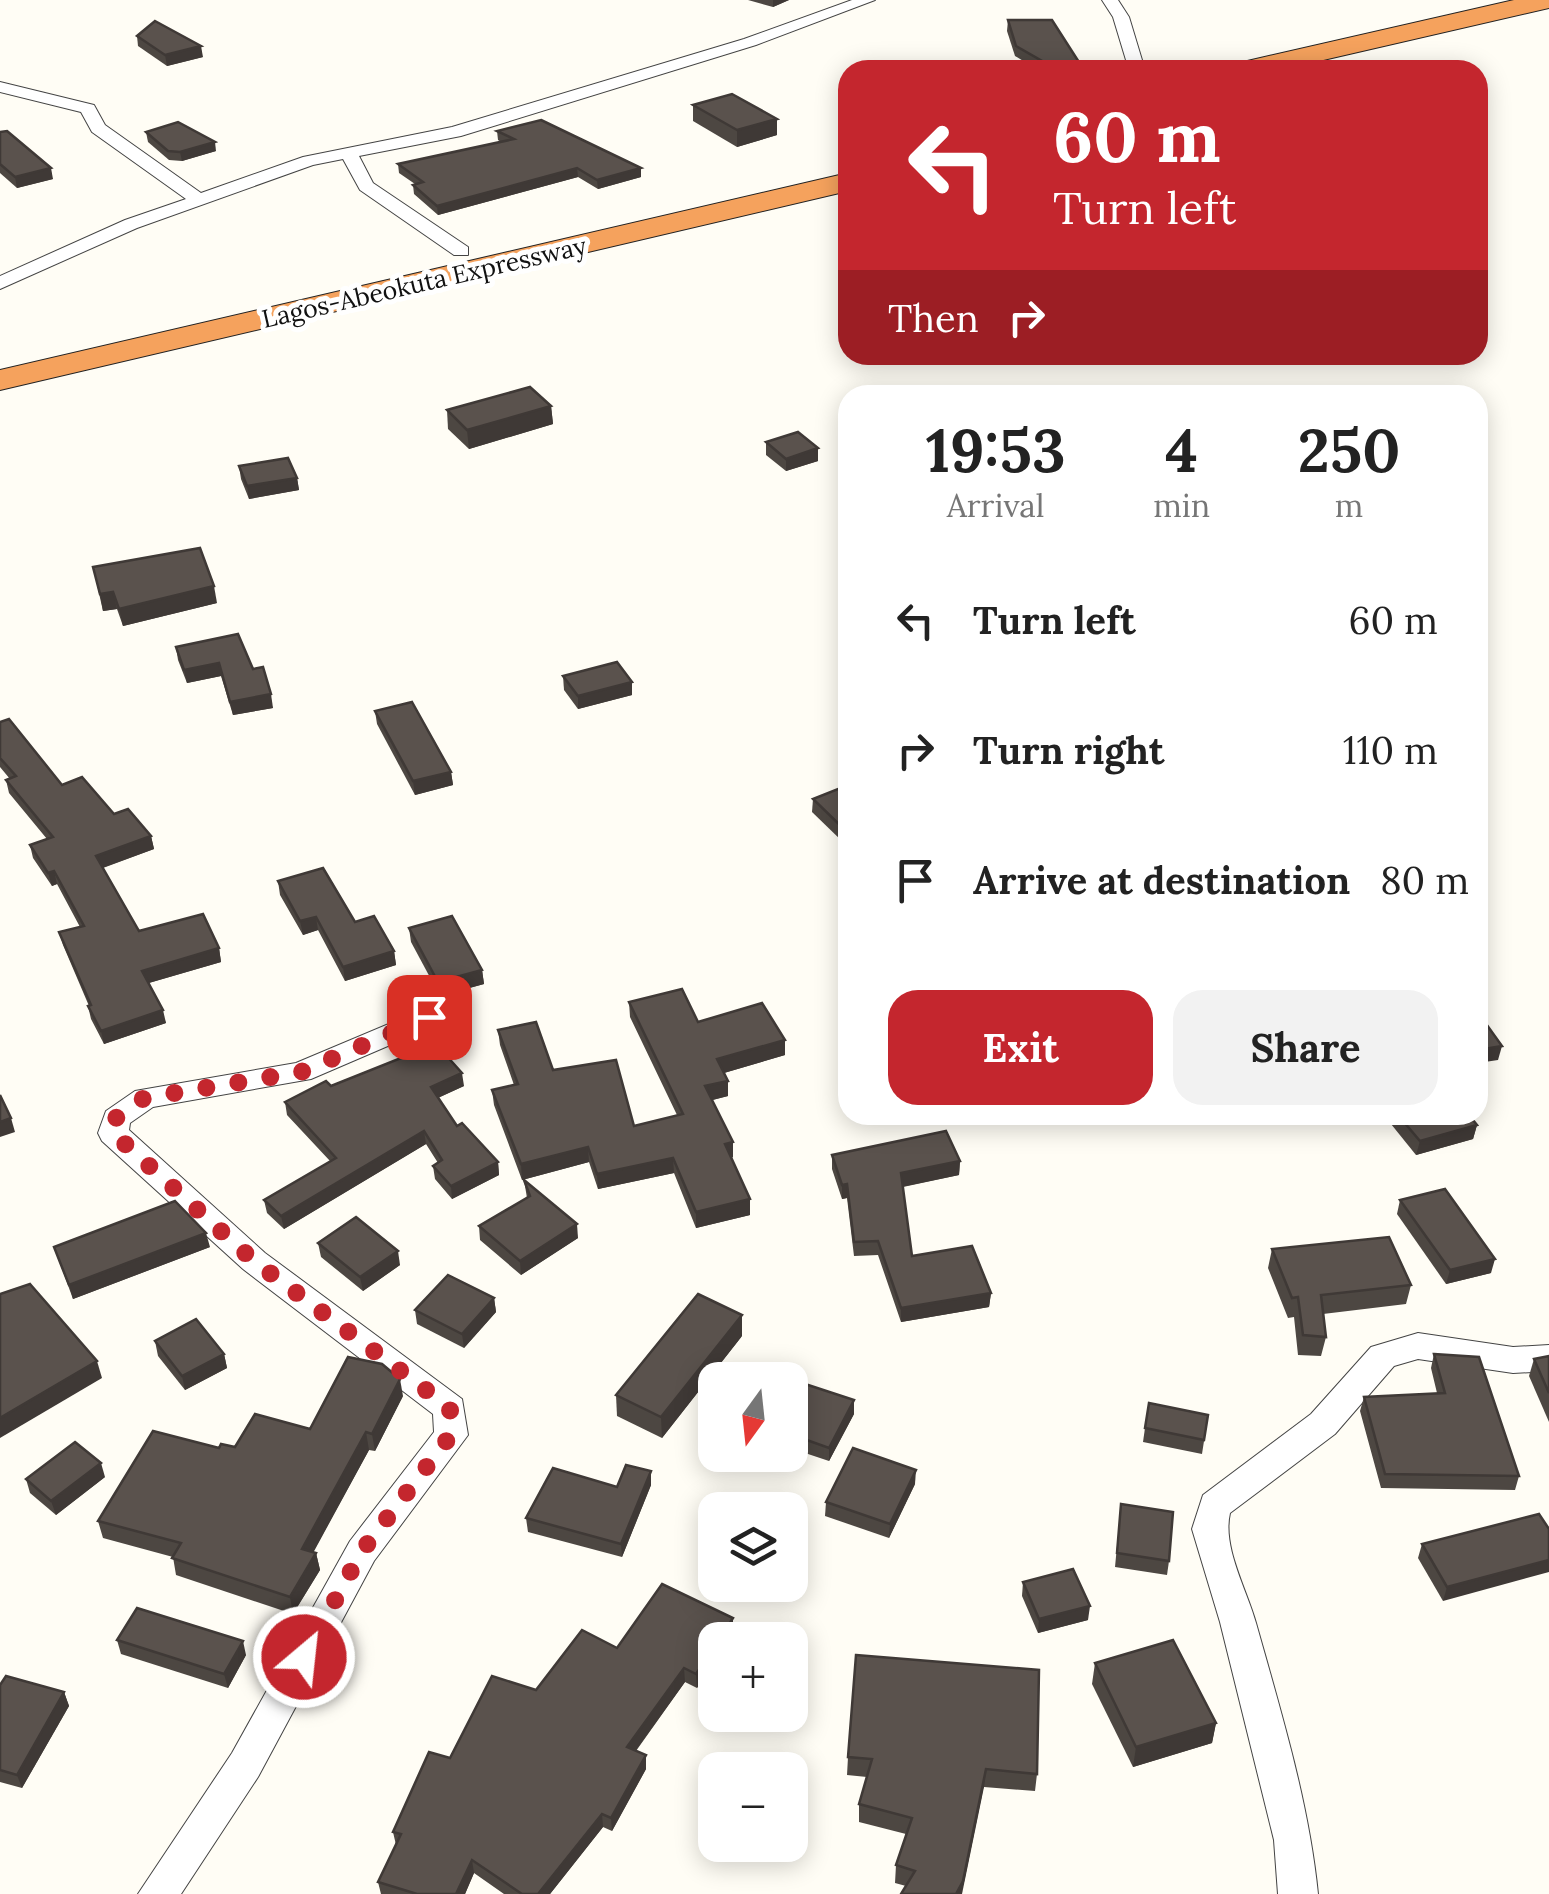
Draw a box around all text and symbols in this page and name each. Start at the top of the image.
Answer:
text: 60 m [1053,92,1221,181]
icon: left [888,100,1018,230]
text: Turn left [1053,179,1236,236]
street label: Lagos-Abeokuta Expressway [259,229,590,335]
icon: right [999,290,1054,345]
text: Then [888,294,979,342]
text: 19:53 [926,412,1066,488]
text: 4 [1165,412,1198,488]
text: 250 [1298,412,1400,488]
text: Arrival [947,485,1044,526]
text: min [1153,485,1210,526]
text: m [1335,485,1363,526]
icon: left [888,593,943,648]
text: Turn left [973,596,1136,644]
text: 60 m [1348,596,1438,644]
icon: right [888,723,943,778]
text: Turn right [973,726,1164,774]
text: 110 m [1343,726,1438,774]
icon: arrive [888,853,943,908]
text: Arrive at destination [973,856,1350,904]
text: 80 m [1380,856,1469,904]
pin [387,975,472,1060]
icon: arrive [402,990,457,1045]
button: Exit [888,990,1153,1105]
button: Share [1173,990,1438,1105]
north arrow [698,1362,808,1472]
map controls [698,1362,808,1862]
button: layers [698,1492,808,1602]
position arrow [252,1605,356,1709]
button: + [698,1622,808,1732]
button: − [698,1752,808,1862]

